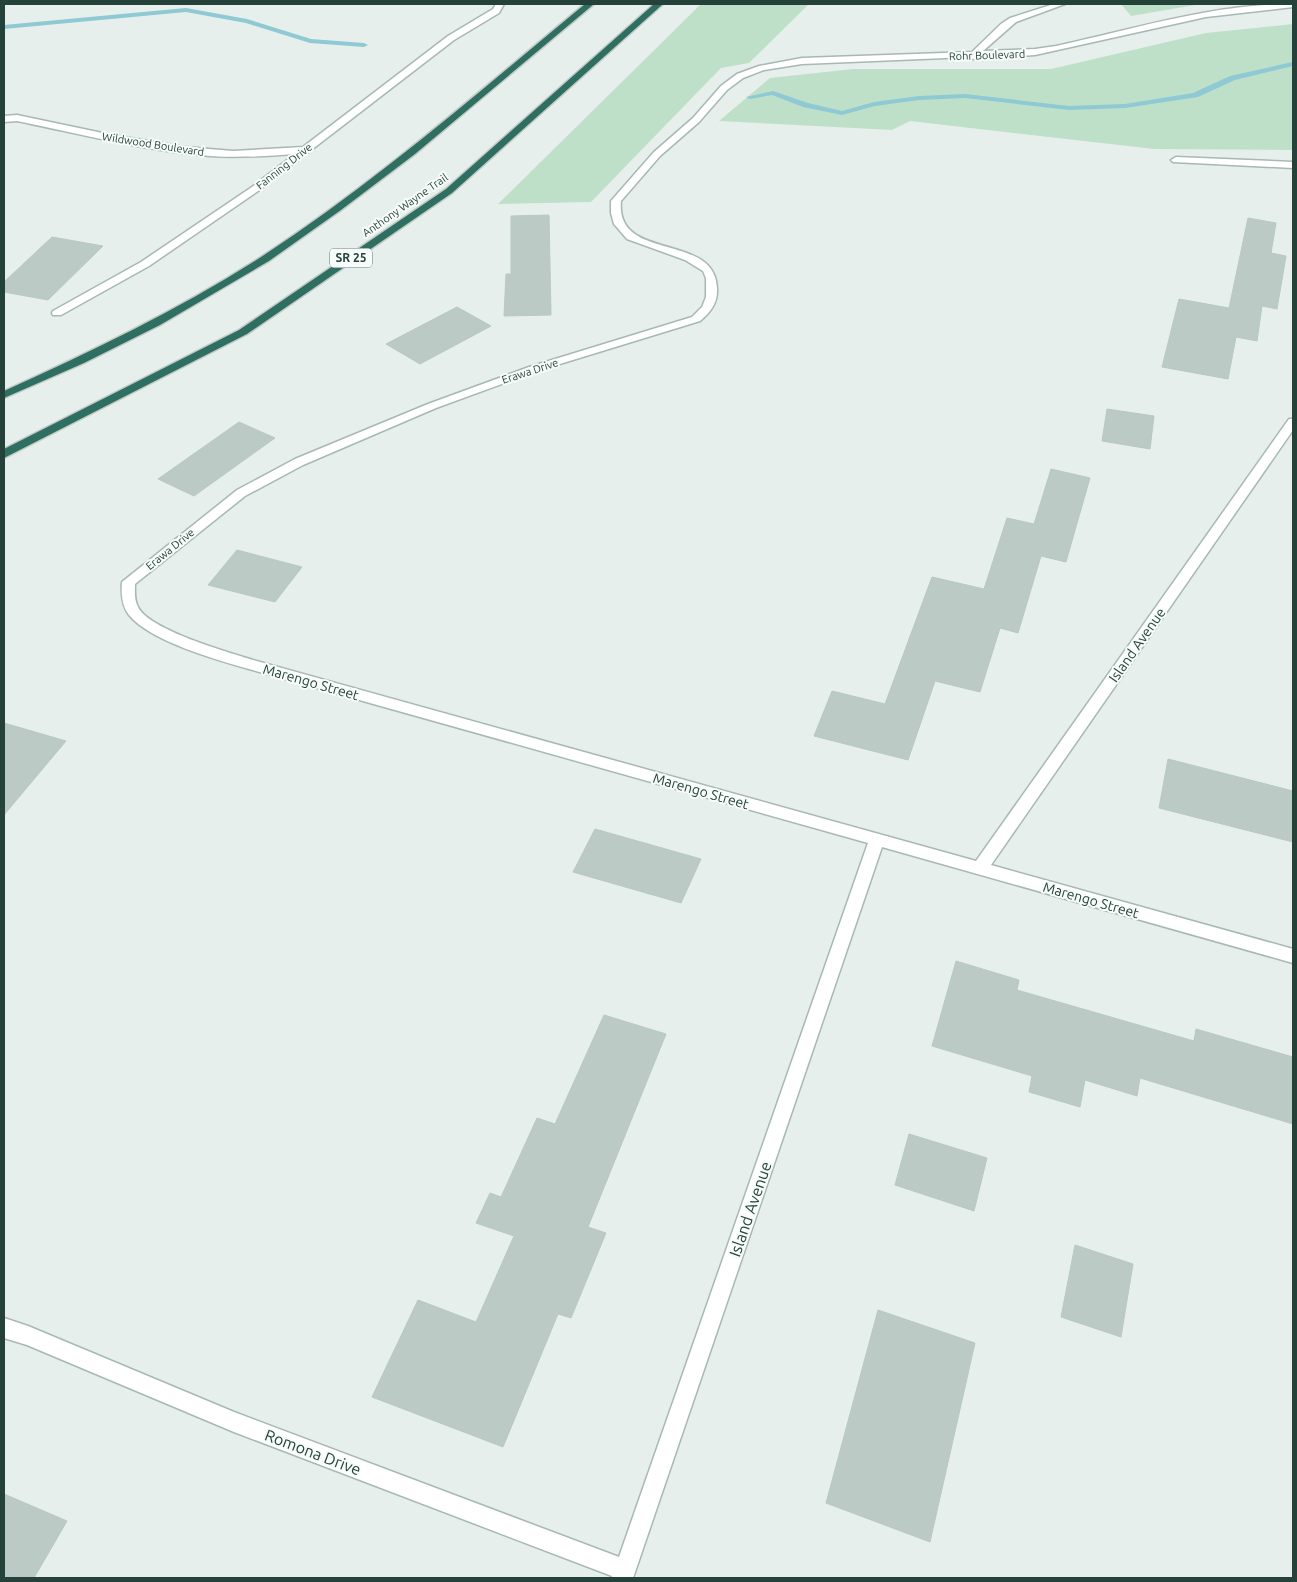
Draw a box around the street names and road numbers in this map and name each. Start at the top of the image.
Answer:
street label: Rohr Boulevard [949,48,1025,62]
street label: Wildwood Boulevard [101,130,205,158]
street label: Fanning Drive [254,141,314,191]
street label: Anthony Wayne Trail [360,171,450,239]
road number: SR 25 [330,248,372,268]
street label: Erawa Drive [500,356,560,386]
street label: Erawa Drive [143,526,197,572]
street label: Island Avenue [1105,605,1169,685]
street label: Marengo Street [261,661,361,703]
street label: Marengo Street [651,770,751,812]
street label: Marengo Street [1041,879,1141,921]
street label: Island Avenue [725,1159,775,1259]
street label: Romona Drive [262,1425,364,1479]

